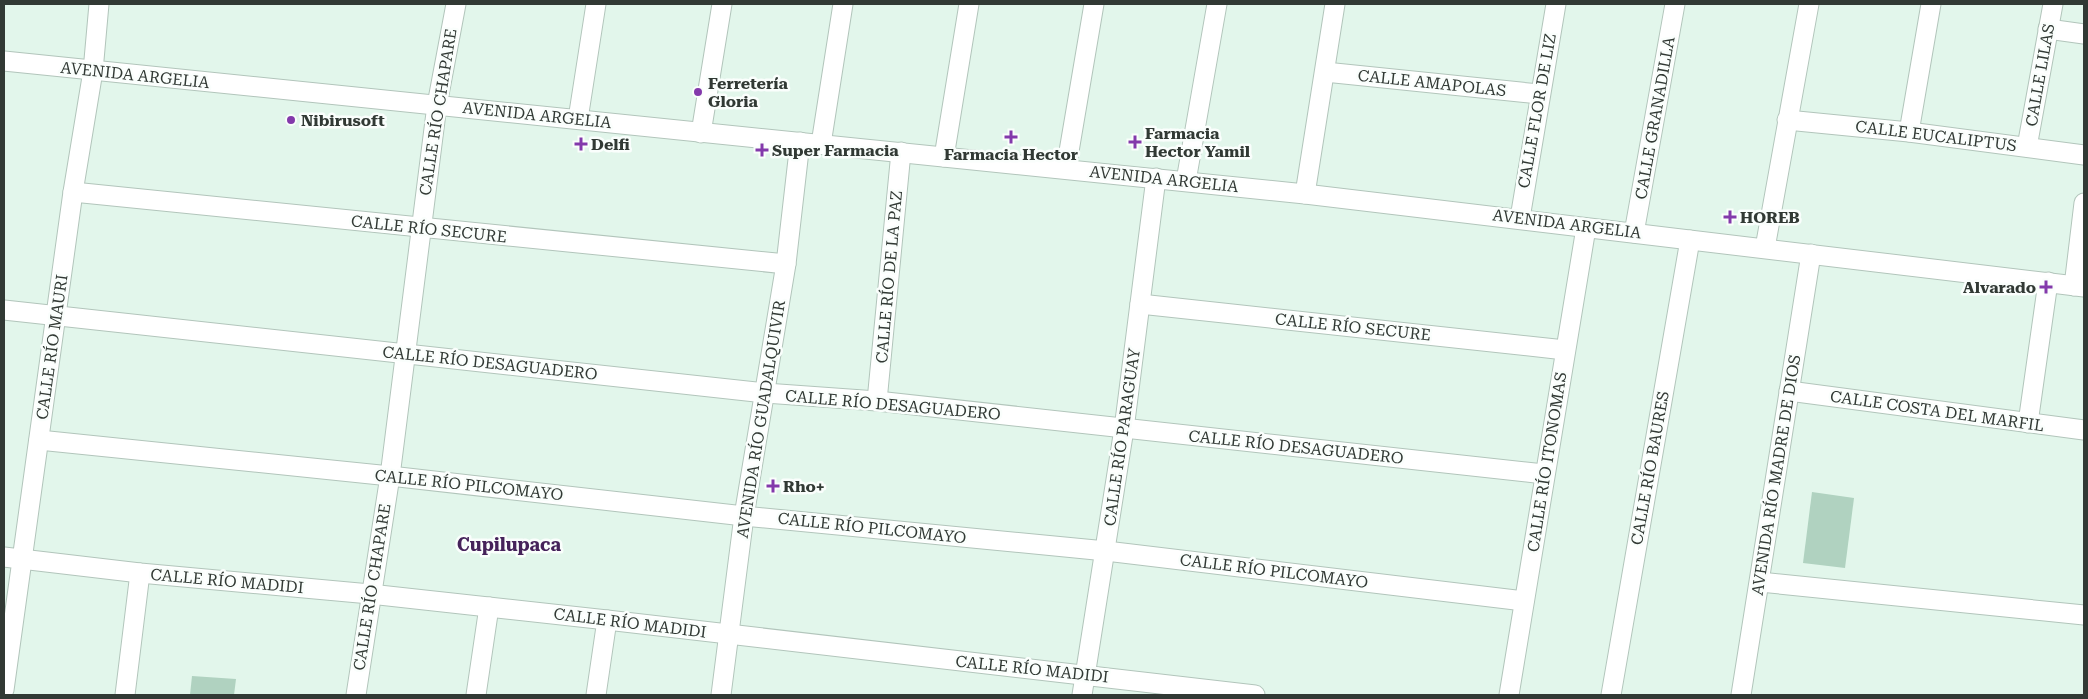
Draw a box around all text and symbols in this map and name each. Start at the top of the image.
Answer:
street label: CALLE LILAS [2022,22,2058,128]
street label: CALLE RÍO CHAPARE [415,27,461,197]
street label: CALLE FLOR DE LIZ [1514,32,1560,190]
street label: CALLE GRANADILLA [1631,34,1679,201]
street label: AVENIDA ARGELIA [60,58,211,92]
street label: CALLE AMAPOLAS [1357,66,1507,100]
place label: Ferretería Gloria [708,74,789,111]
marker: Ferretería Gloria [692,86,704,98]
street label: AVENIDA ARGELIA [462,98,613,132]
place label: Nibirusoft [301,111,385,130]
marker: Nibirusoft [285,114,297,126]
street label: CALLE EUCALIPTUS [1854,117,2018,155]
place label: Farmacia Hector Yamil [1145,124,1251,161]
marker: Farmacia Hector [1005,131,1017,143]
place label: Delfi [591,135,630,154]
marker: Farmacia Hector Yamil [1129,136,1141,148]
marker: Delfi [575,138,587,150]
place label: Super Farmacia [772,141,899,160]
marker: Super Farmacia [756,144,768,156]
place label: Farmacia Hector [944,145,1078,164]
street label: AVENIDA ARGELIA [1089,162,1240,196]
street label: CALLE RÍO DE LA PAZ [872,190,906,364]
street label: AVENIDA ARGELIA [1492,205,1643,243]
place label: HOREB [1740,208,1800,227]
street label: CALLE RÍO SECURE [350,211,508,247]
marker: HOREB [1724,211,1736,223]
street label: CALLE RÍO MAURI [32,273,72,421]
place label: Alvarado [1963,278,2036,297]
marker: Alvarado [2040,281,2052,293]
street label: AVENIDA RÍO GUADALQUIVIR [733,299,789,539]
street label: CALLE RÍO SECURE [1274,309,1432,345]
street label: CALLE RÍO DESAGUADERO [381,342,599,384]
street label: CALLE RÍO PARAGUAY [1100,347,1144,527]
street label: AVENIDA RÍO MADRE DE DIOS [1748,353,1804,597]
street label: CALLE RÍO ITONOMAS [1523,371,1571,553]
street label: CALLE RÍO DESAGUADERO [784,386,1002,424]
street label: CALLE COSTA DEL MARFIL [1829,387,2045,435]
street label: CALLE RÍO BAURES [1627,389,1673,547]
street label: CALLE RÍO DESAGUADERO [1187,426,1405,468]
street label: CALLE RÍO PILCOMAYO [374,466,564,504]
place label: Rho+ [783,477,825,496]
marker: Rho+ [767,480,779,492]
street label: CALLE RÍO CHAPARE [349,502,395,672]
street label: CALLE RÍO PILCOMAYO [777,509,967,547]
district label: Cupilupaca [457,534,561,555]
street label: CALLE RÍO PILCOMAYO [1179,550,1369,592]
street label: CALLE RÍO MADIDI [150,565,304,597]
street label: CALLE RÍO MADIDI [553,604,707,642]
street label: CALLE RÍO MADIDI [955,652,1109,686]

